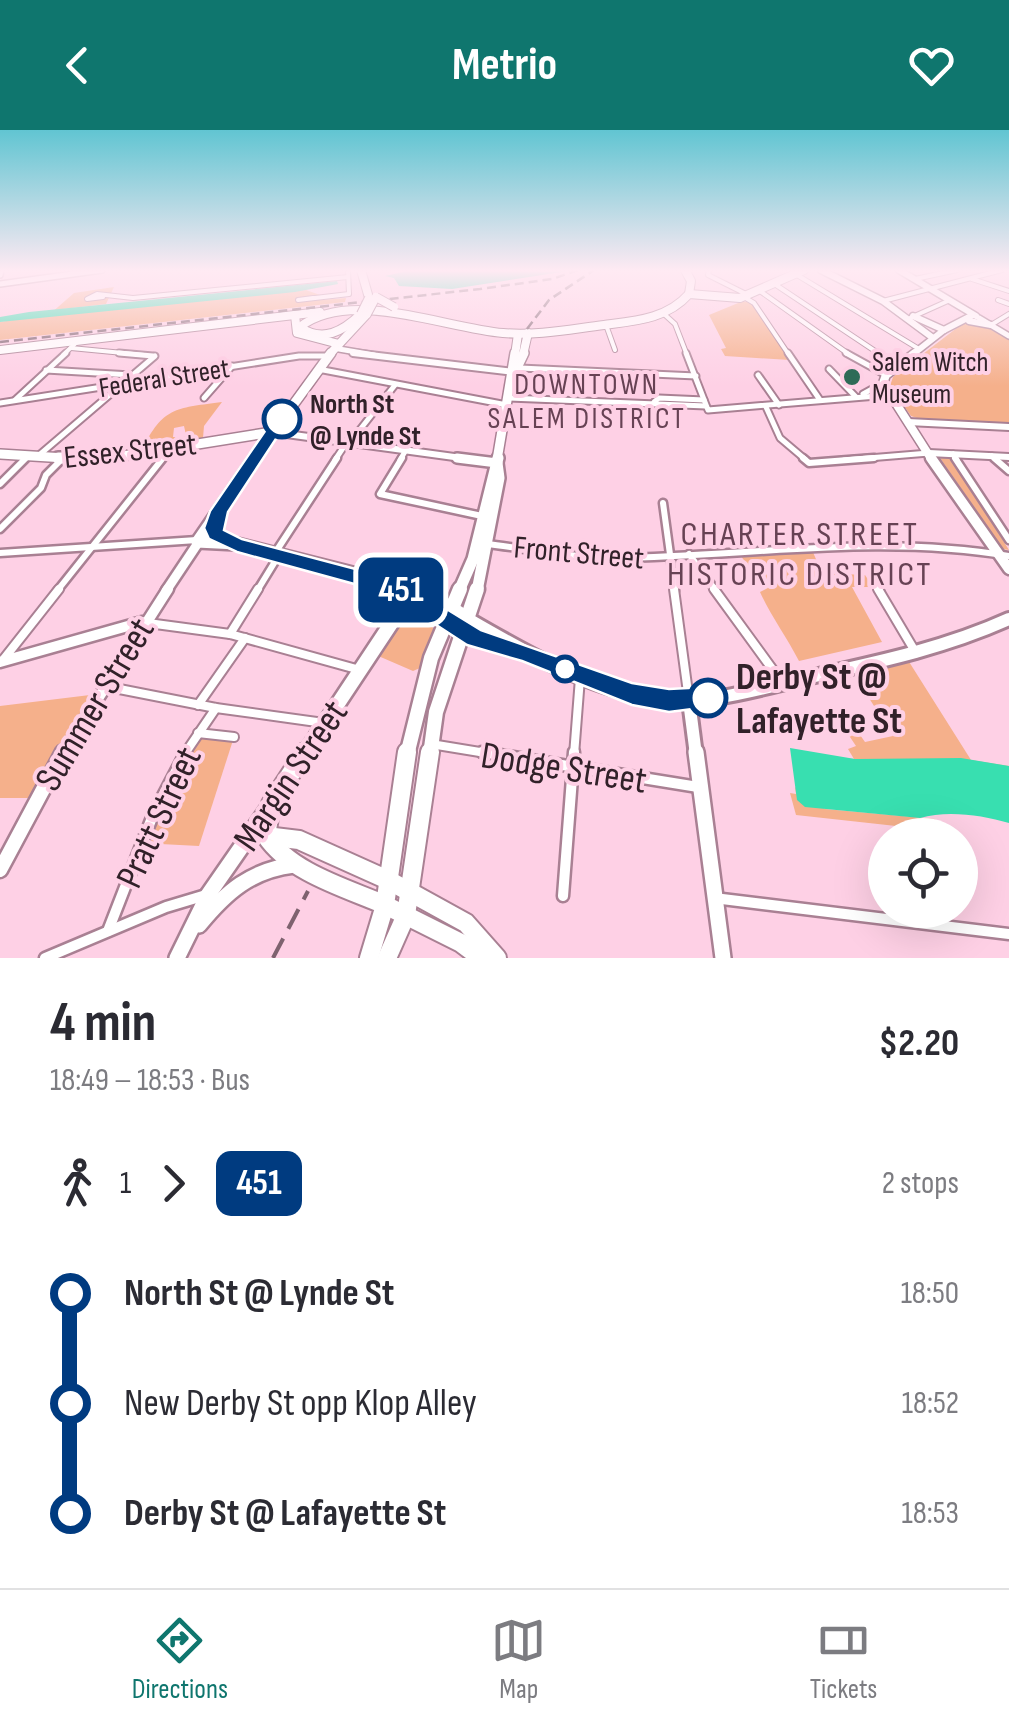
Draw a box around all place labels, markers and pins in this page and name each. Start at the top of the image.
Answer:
place label: Salem Witch Museum [872,346,989,411]
marker: Salem Witch Museum [841,366,863,388]
place label: North St @ Lynde St [310,388,421,453]
marker: North St @ Lynde St [263,400,301,438]
place label: Derby St @ Lafayette St [736,655,902,744]
unlabelled marker [552,656,578,682]
marker: Derby St @ Lafayette St [689,679,727,717]

